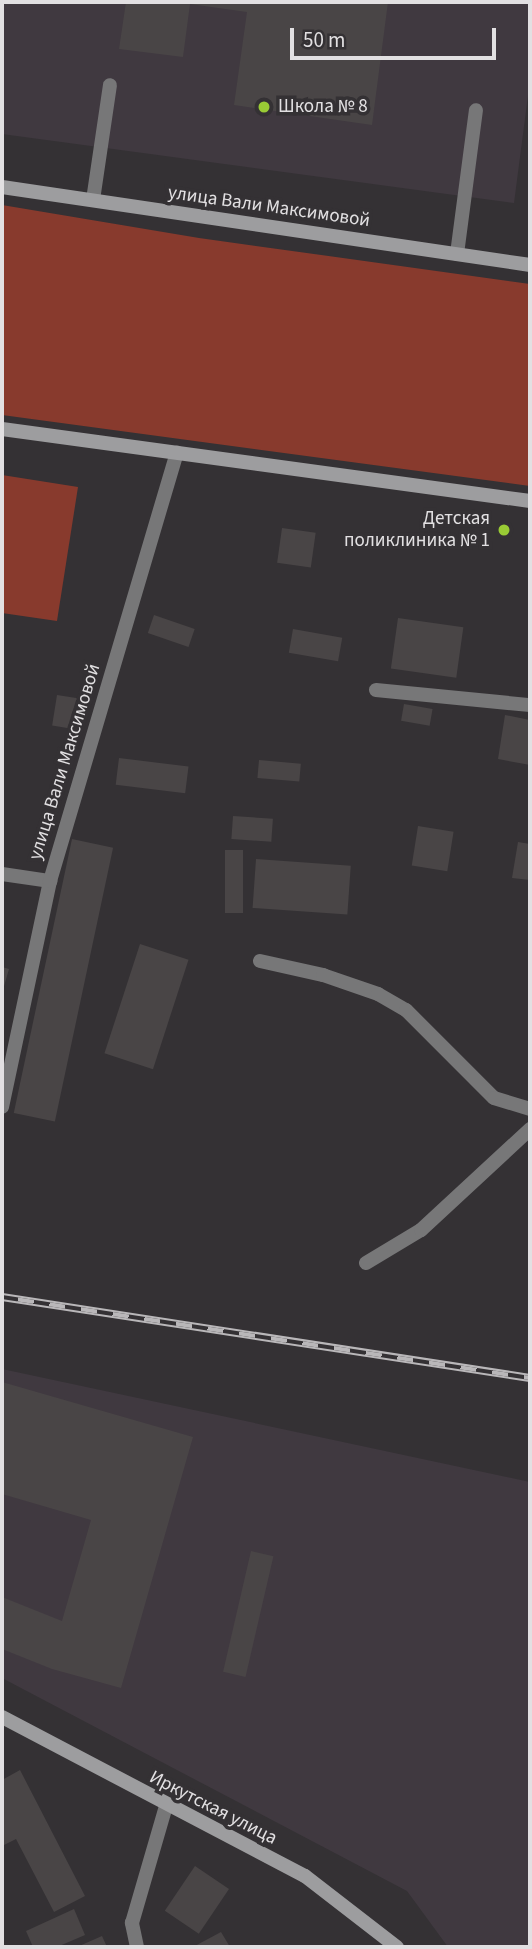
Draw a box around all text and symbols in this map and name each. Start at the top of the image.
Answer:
scale bar [294,14,500,58]
text: 50 m [303,25,345,55]
place label: Школа № 8 [278,96,368,118]
marker: Школа № 8 [256,99,272,115]
street label: улица Вали Максимовой [166,182,372,232]
place label: Детская поликлиника № 1 [344,508,490,552]
marker: Детская поликлиника № 1 [496,522,512,538]
street label: улица Вали Максимовой [24,661,106,863]
street label: Иркутская улица [145,1766,281,1850]

